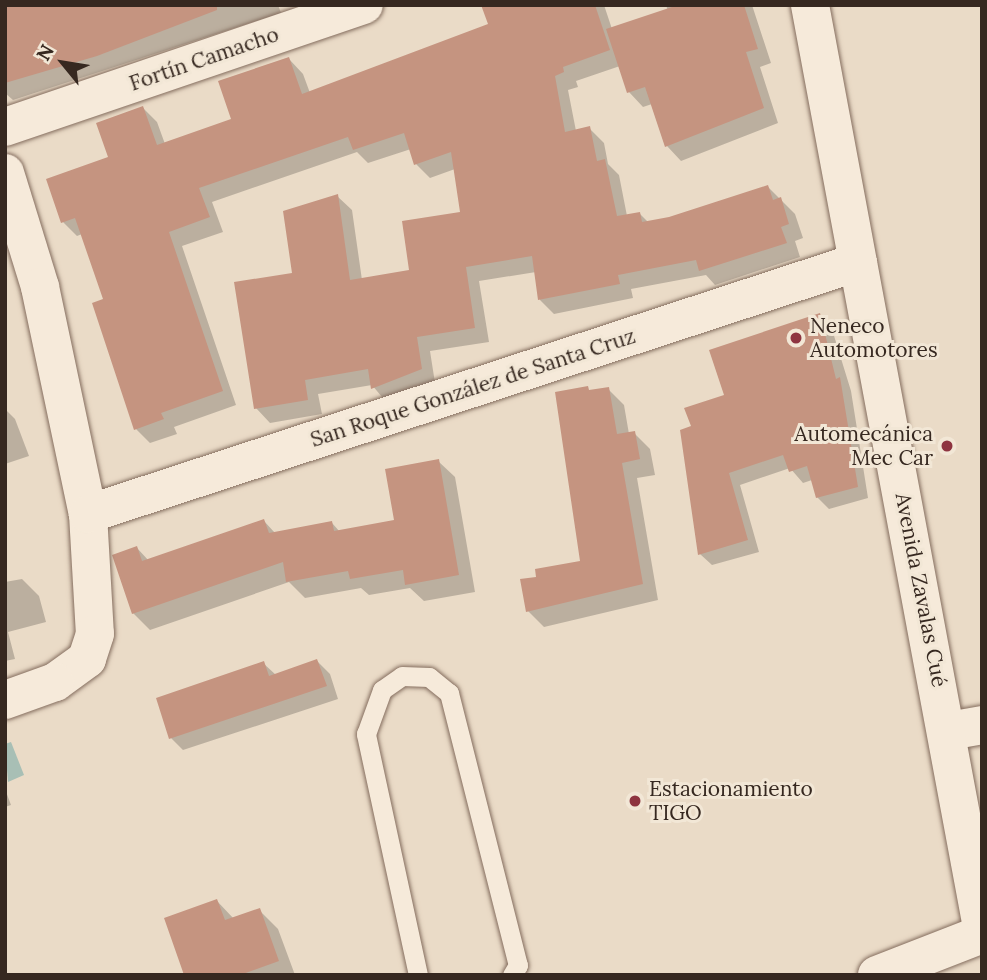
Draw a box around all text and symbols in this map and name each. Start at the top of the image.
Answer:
street label: Fortín Camacho [126,22,282,96]
north arrow [28,28,98,98]
text: N [31,40,59,65]
place label: Neneco Automotores [810,313,938,363]
street label: San Roque González de Santa Cruz [307,323,639,453]
marker: Neneco Automotores [788,330,804,346]
place label: Automecánica Mec Car [794,421,933,471]
marker: Automecánica Mec Car [939,438,955,454]
street label: Avenida Zavalas Cué [890,491,952,689]
place label: Estacionamiento TIGO [649,776,813,826]
marker: Estacionamiento TIGO [627,793,643,809]

